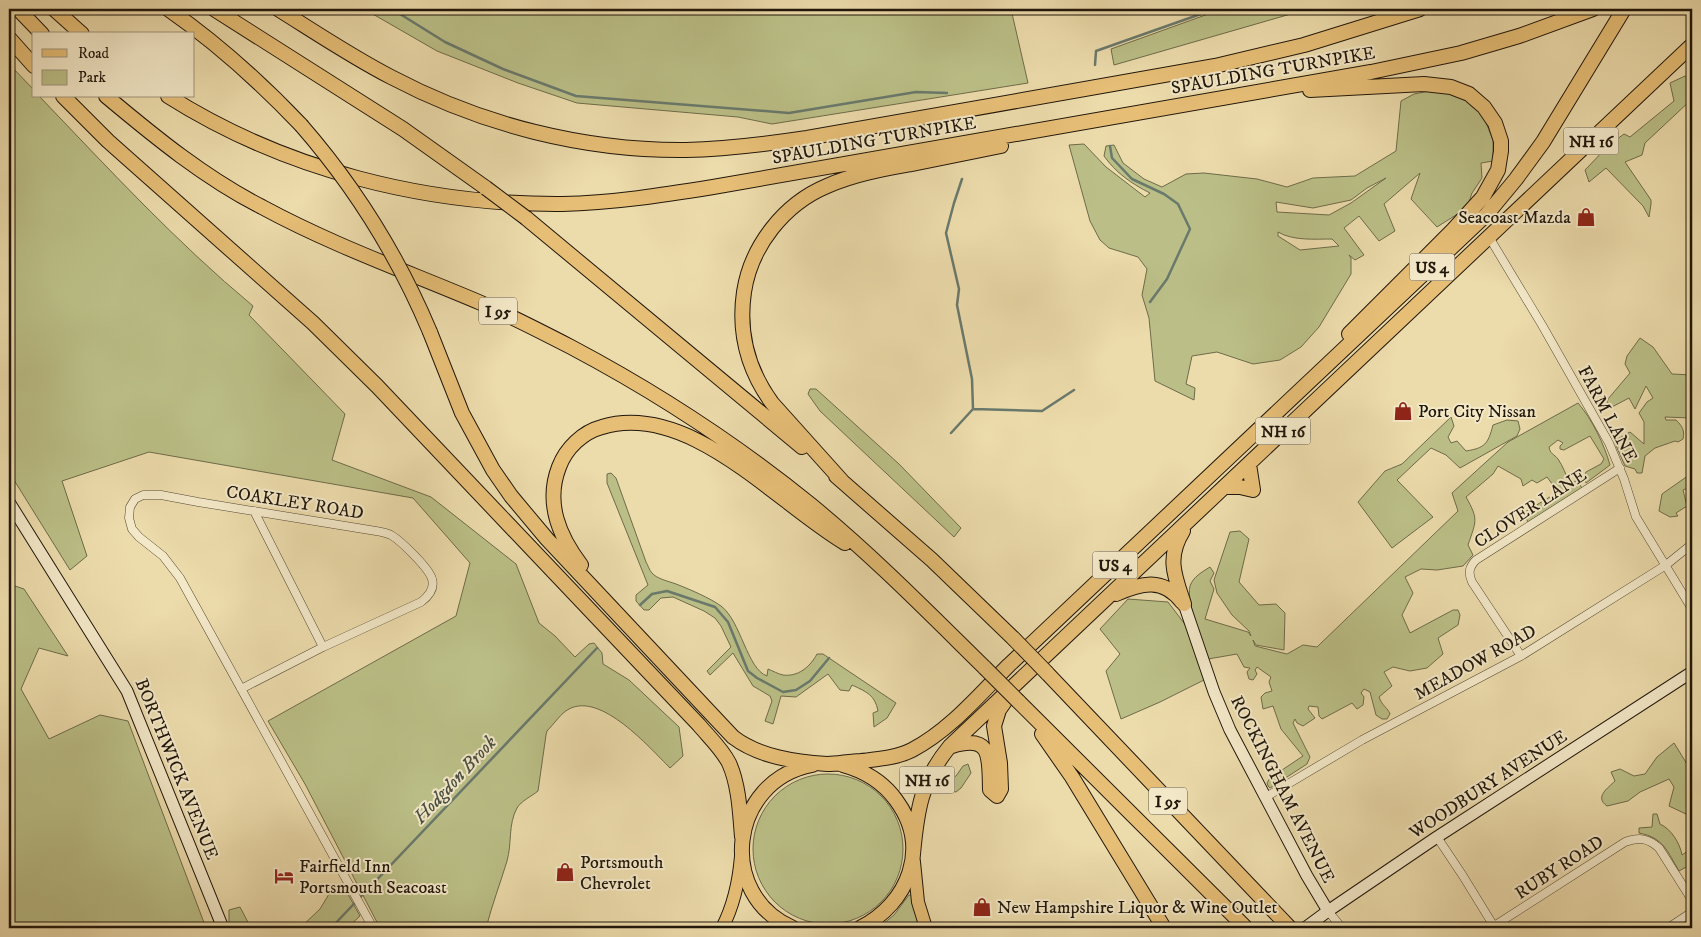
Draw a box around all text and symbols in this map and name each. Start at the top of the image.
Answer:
legend [32,32,195,98]
street label: SPAULDING TURNPIKE [1170,42,1377,100]
text: Road [78,44,110,63]
text: Park [78,68,107,87]
street label: SPAULDING TURNPIKE [771,112,978,170]
road number: NH 16 [1564,128,1618,154]
shop icon: Seacoast Mazda [1575,206,1597,228]
place label: Seacoast Mazda [1458,207,1571,229]
road number: US 4 [1410,253,1454,280]
road number: I 95 [479,298,517,324]
street label: FARM LANE [1572,362,1642,467]
shop icon: Port City Nissan [1392,400,1414,422]
place label: Port City Nissan [1418,401,1536,423]
road number: NH 16 [1256,418,1310,444]
street label: CLOVER LANE [1470,464,1591,553]
street label: COAKLEY ROAD [225,481,365,525]
road number: US 4 [1092,552,1138,578]
street label: MEADOW ROAD [1411,620,1540,706]
street label: BORTHWICK AVENUE [130,676,223,863]
street label: ROCKINGHAM AVENUE [1225,692,1339,887]
street label: WOODBURY AVENUE [1405,726,1572,845]
water label: Hodgdon Brook [408,731,502,829]
road number: NH 16 [900,766,954,794]
road number: I 95 [1149,788,1187,814]
street label: RUBY ROAD [1511,831,1608,905]
place label: Portsmouth Chevrolet [580,852,664,895]
place label: Fairfield Inn Portsmouth Seacoast [299,856,447,899]
shop icon: Portsmouth Chevrolet [554,861,576,883]
hotel icon: Fairfield Inn Portsmouth Seacoast [273,865,295,887]
shop icon: New Hampshire Liquor & Wine Outlet [971,896,993,918]
place label: New Hampshire Liquor & Wine Outlet [997,897,1278,919]

